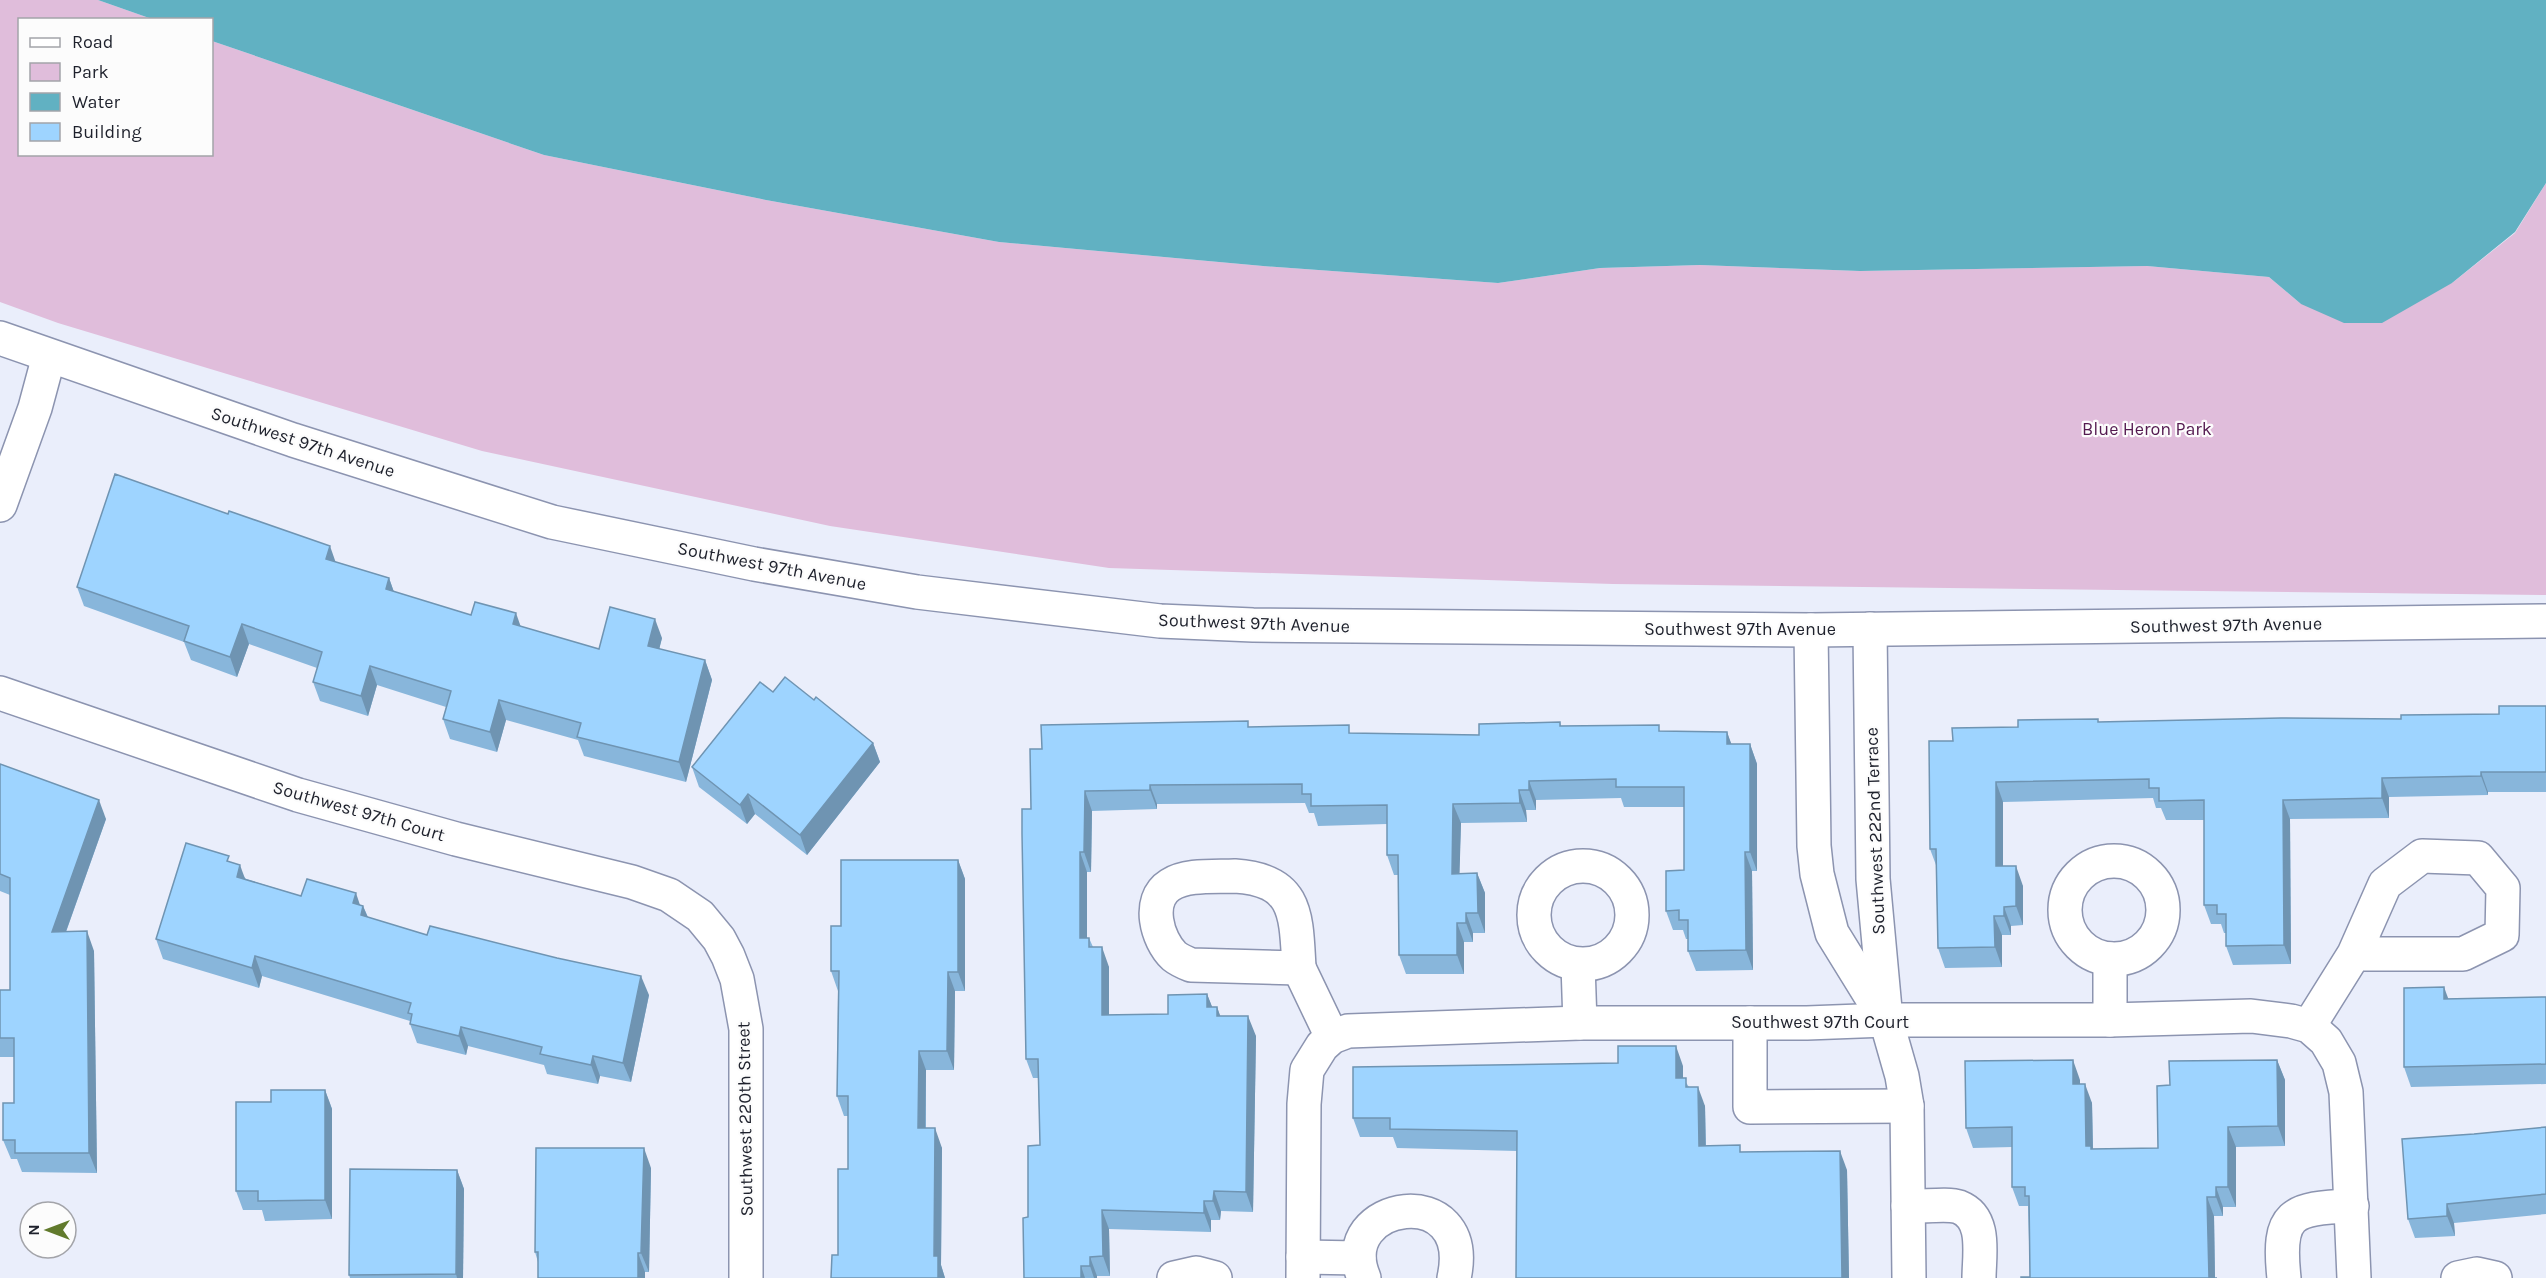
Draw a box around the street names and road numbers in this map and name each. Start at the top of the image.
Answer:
street label: Southwest 97th Avenue [208,402,398,482]
street label: Southwest 97th Avenue [676,537,868,595]
street label: Southwest 97th Avenue [1158,609,1350,637]
street label: Southwest 97th Avenue [2130,612,2322,638]
street label: Southwest 97th Avenue [1644,618,1836,640]
street label: Southwest 222nd Terrace [1860,727,1890,935]
street label: Southwest 97th Court [270,776,448,846]
street label: Southwest 97th Court [1731,1011,1909,1033]
street label: Southwest 220th Street [732,1021,758,1217]

